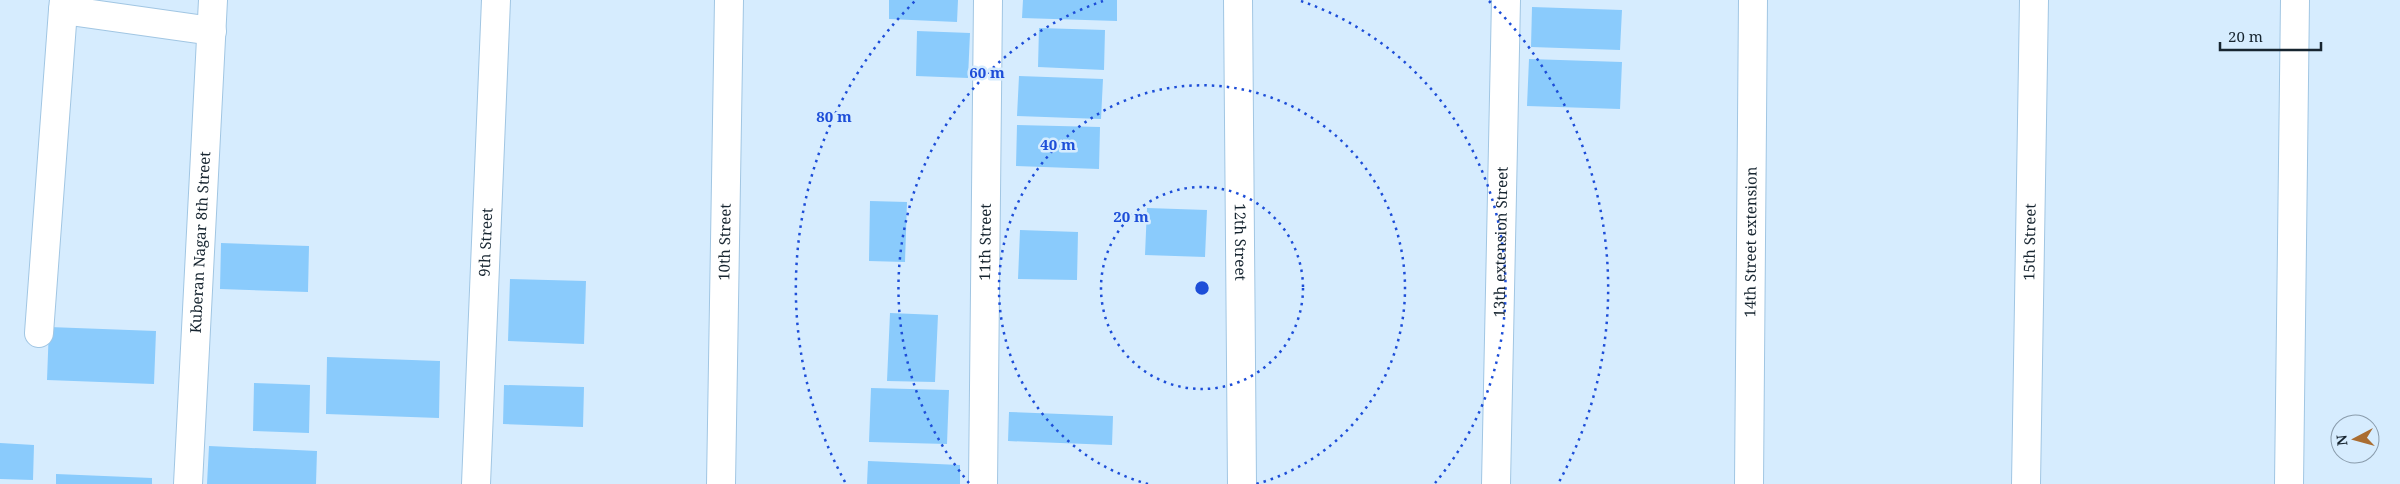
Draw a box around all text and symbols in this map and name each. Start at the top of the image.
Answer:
scale bar [2220,20,2321,52]
text: 20 m [2228,26,2263,46]
text: 60 m [969,62,1005,82]
text: 80 m [816,106,852,126]
text: 40 m [1040,134,1076,154]
street label: Kuberan Nagar 8th Street [185,151,214,334]
street label: 13th extension Street [1488,166,1512,318]
street label: 14th Street extension [1739,166,1761,318]
street label: 10th Street [713,203,735,281]
street label: 11th Street [974,203,995,281]
street label: 12th Street [1231,203,1251,281]
street label: 15th Street [2018,203,2040,281]
text: 20 m [1113,206,1149,226]
street label: 9th Street [474,207,496,277]
centre of rings [1193,279,1211,297]
north arrow [2330,414,2380,464]
text: N [2332,434,2352,447]

